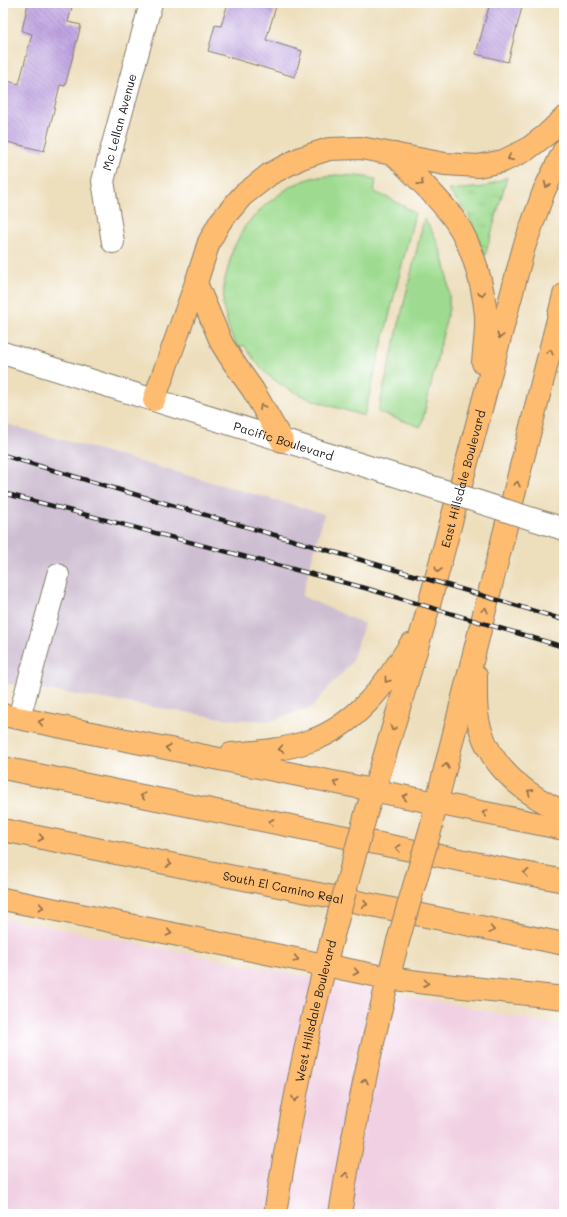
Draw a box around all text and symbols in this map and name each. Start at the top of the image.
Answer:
street label: Mc Lellan Avenue [98,72,140,172]
one-way arrow [507,153,515,160]
one-way arrow [416,178,424,185]
one-way arrow [544,181,552,189]
one-way arrow [477,291,486,297]
one-way arrow [496,332,505,339]
one-way arrow [545,349,554,356]
one-way arrow [260,404,267,411]
street label: East Hillsdale Boulevard [437,408,489,549]
street label: Pacific Boulevard [232,417,336,464]
one-way arrow [512,481,520,487]
one-way arrow [434,566,443,573]
one-way arrow [480,607,488,613]
one-way arrow [384,675,391,682]
one-way arrow [37,719,44,727]
one-way arrow [389,725,398,732]
one-way arrow [278,744,284,752]
one-way arrow [165,745,171,753]
one-way arrow [441,762,450,769]
one-way arrow [333,779,339,787]
one-way arrow [528,790,535,797]
one-way arrow [140,793,147,801]
one-way arrow [402,794,408,802]
one-way arrow [481,810,488,818]
one-way arrow [268,818,274,826]
one-way arrow [38,833,44,842]
one-way arrow [395,844,401,852]
one-way arrow [165,859,172,867]
street label: South El Camino Real [222,867,345,907]
one-way arrow [523,870,529,878]
one-way arrow [361,899,368,907]
one-way arrow [38,902,44,911]
one-way arrow [489,925,495,933]
one-way arrow [165,929,172,937]
street label: West Hillsdale Boulevard [291,938,340,1083]
one-way arrow [293,955,299,963]
one-way arrow [353,967,360,975]
one-way arrow [423,978,430,987]
one-way arrow [360,1078,368,1084]
one-way arrow [291,1096,299,1102]
one-way arrow [341,1172,350,1179]

